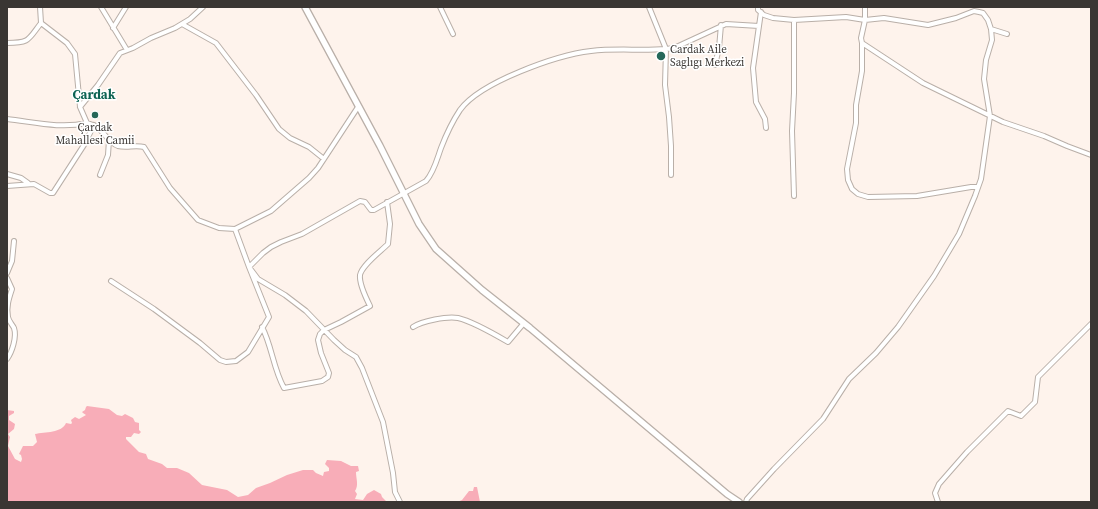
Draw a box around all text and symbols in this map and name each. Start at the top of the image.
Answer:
place label: Cardak Aile Saglıgı Merkezi [670,43,744,69]
marker: Cardak Aile Saglıgı Merkezi [655,50,667,62]
district label: Çardak [72,88,116,104]
marker: Çardak Mahallesi Camii [90,110,100,120]
place label: Çardak Mahallesi Camii [55,121,135,147]

